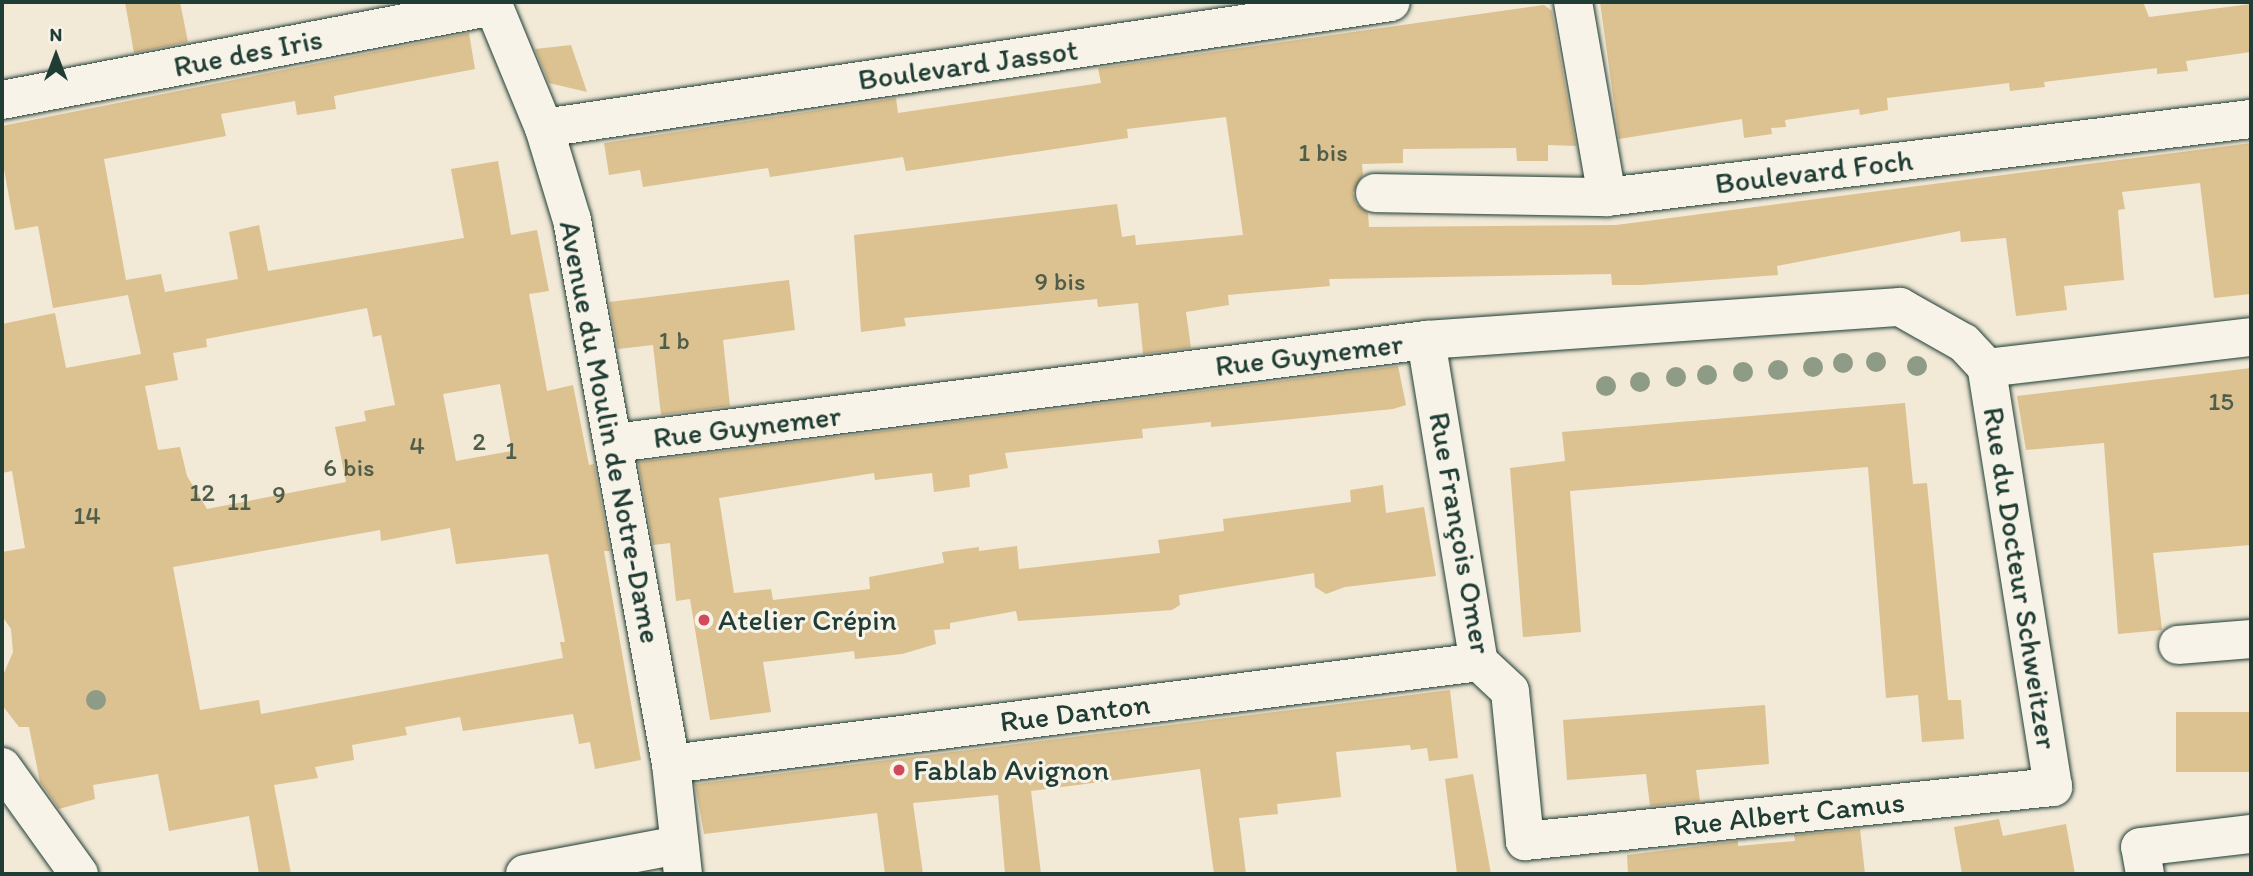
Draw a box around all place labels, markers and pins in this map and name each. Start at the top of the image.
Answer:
place label: Atelier Crépin [718,602,897,638]
marker: Atelier Crépin [696,612,712,628]
place label: Fablab Avignon [913,752,1109,788]
marker: Fablab Avignon [891,762,907,778]

